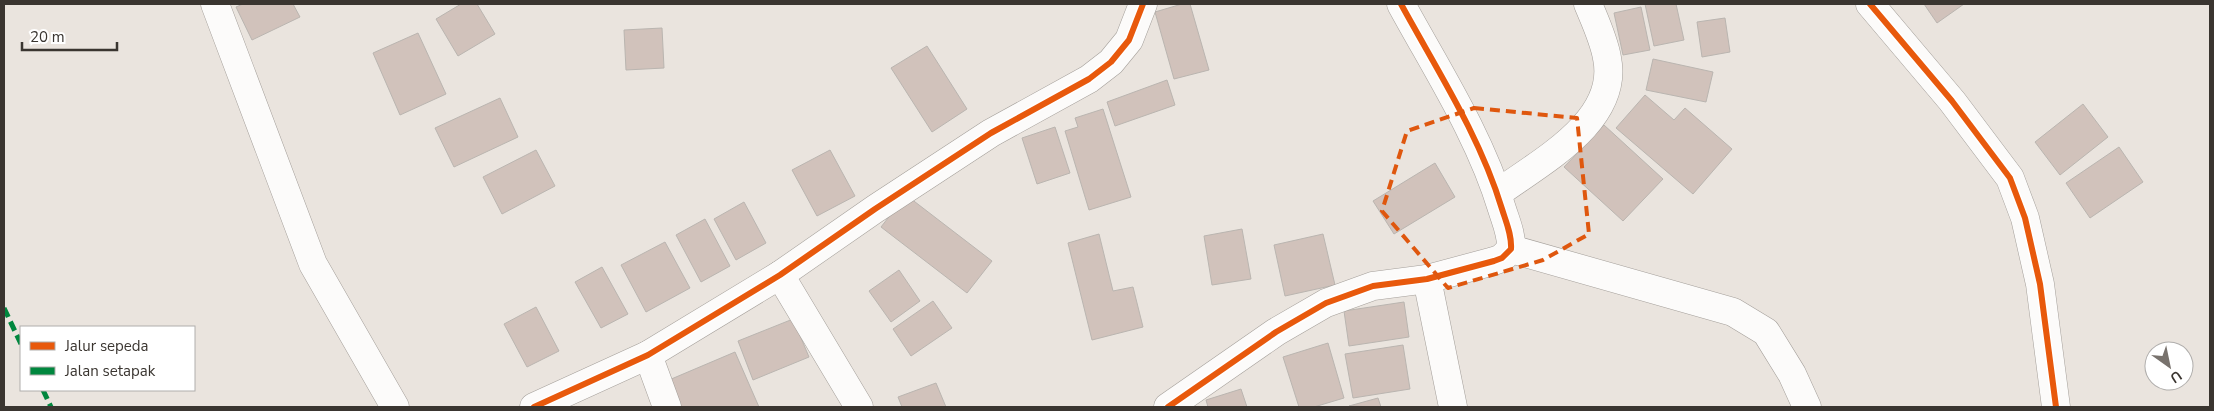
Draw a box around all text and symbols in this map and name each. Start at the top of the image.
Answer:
scale bar [22,20,118,52]
text: 20 m [30,27,65,47]
legend [20,326,195,391]
text: Jalur sepeda [64,336,149,356]
north arrow [2144,341,2194,391]
text: Jalan setapak [64,361,156,381]
text: U [2166,366,2185,387]

